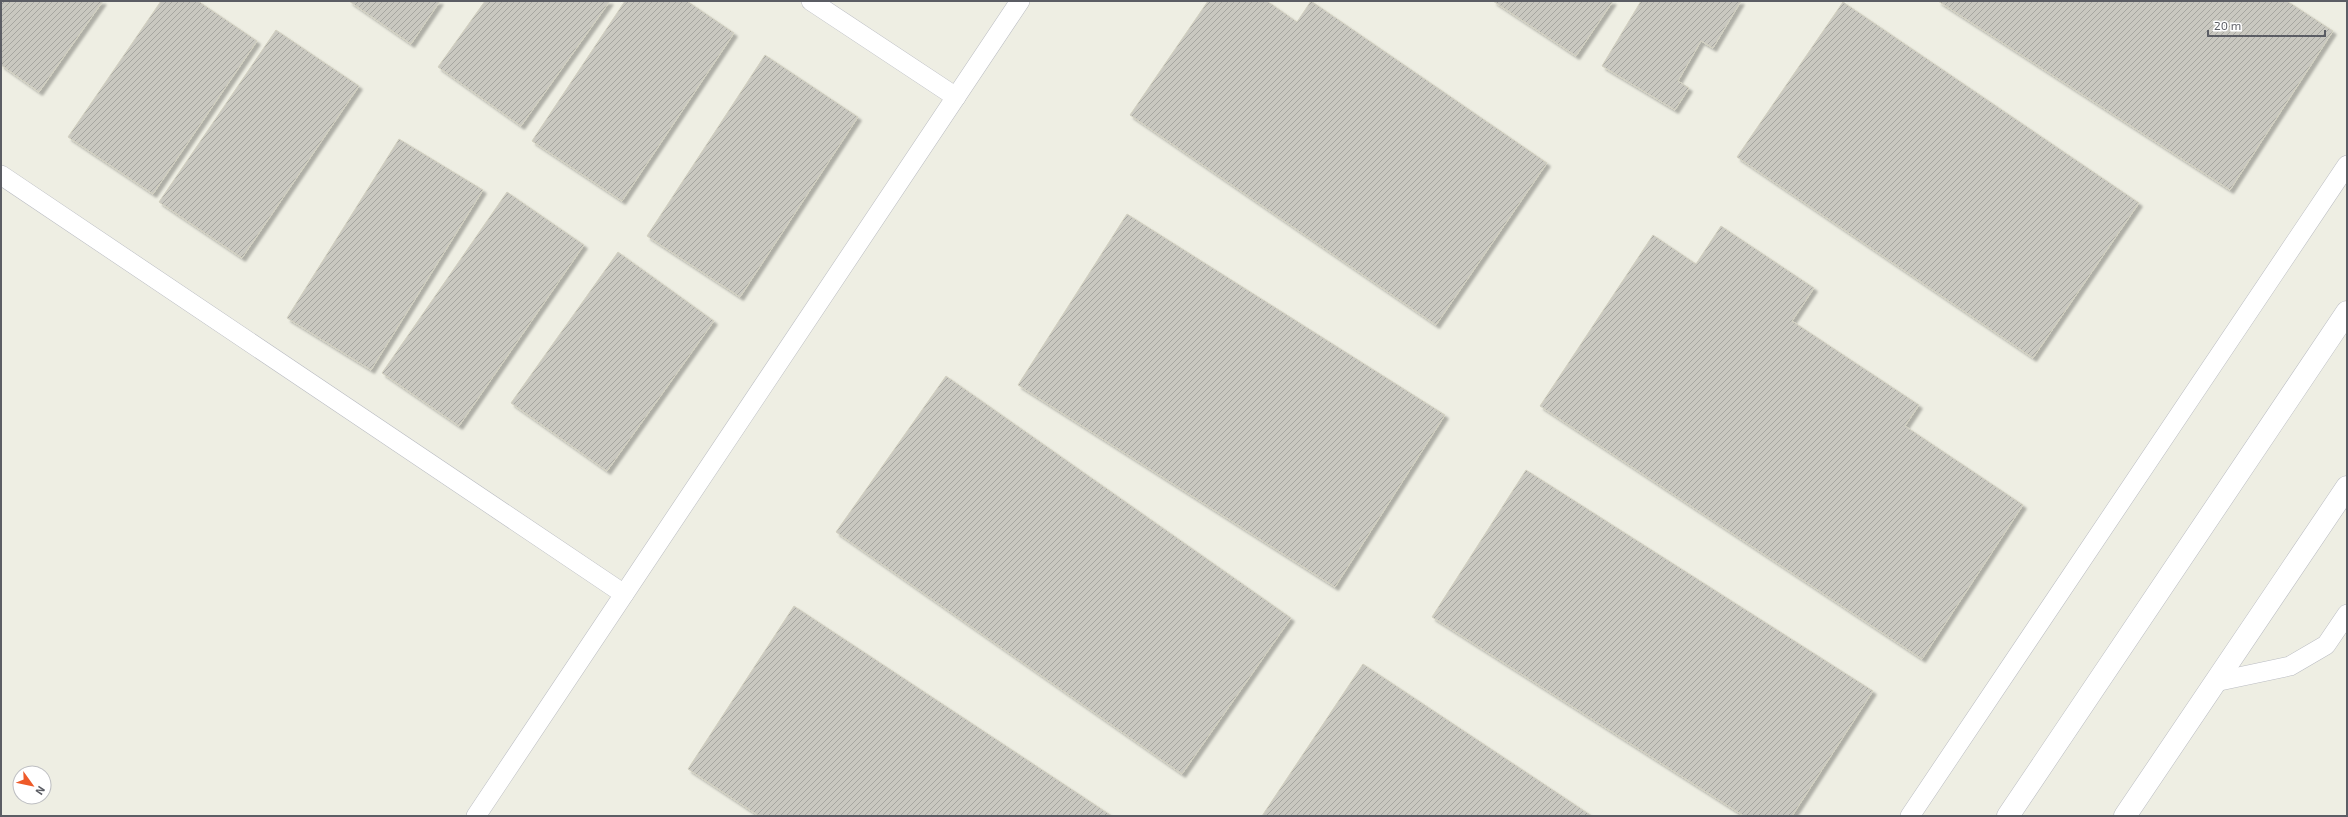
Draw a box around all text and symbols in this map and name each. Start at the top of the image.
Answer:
scale bar [2208,12,2325,38]
text: 20 m [2214,18,2241,32]
north arrow [12,765,52,805]
text: N [33,784,48,798]

